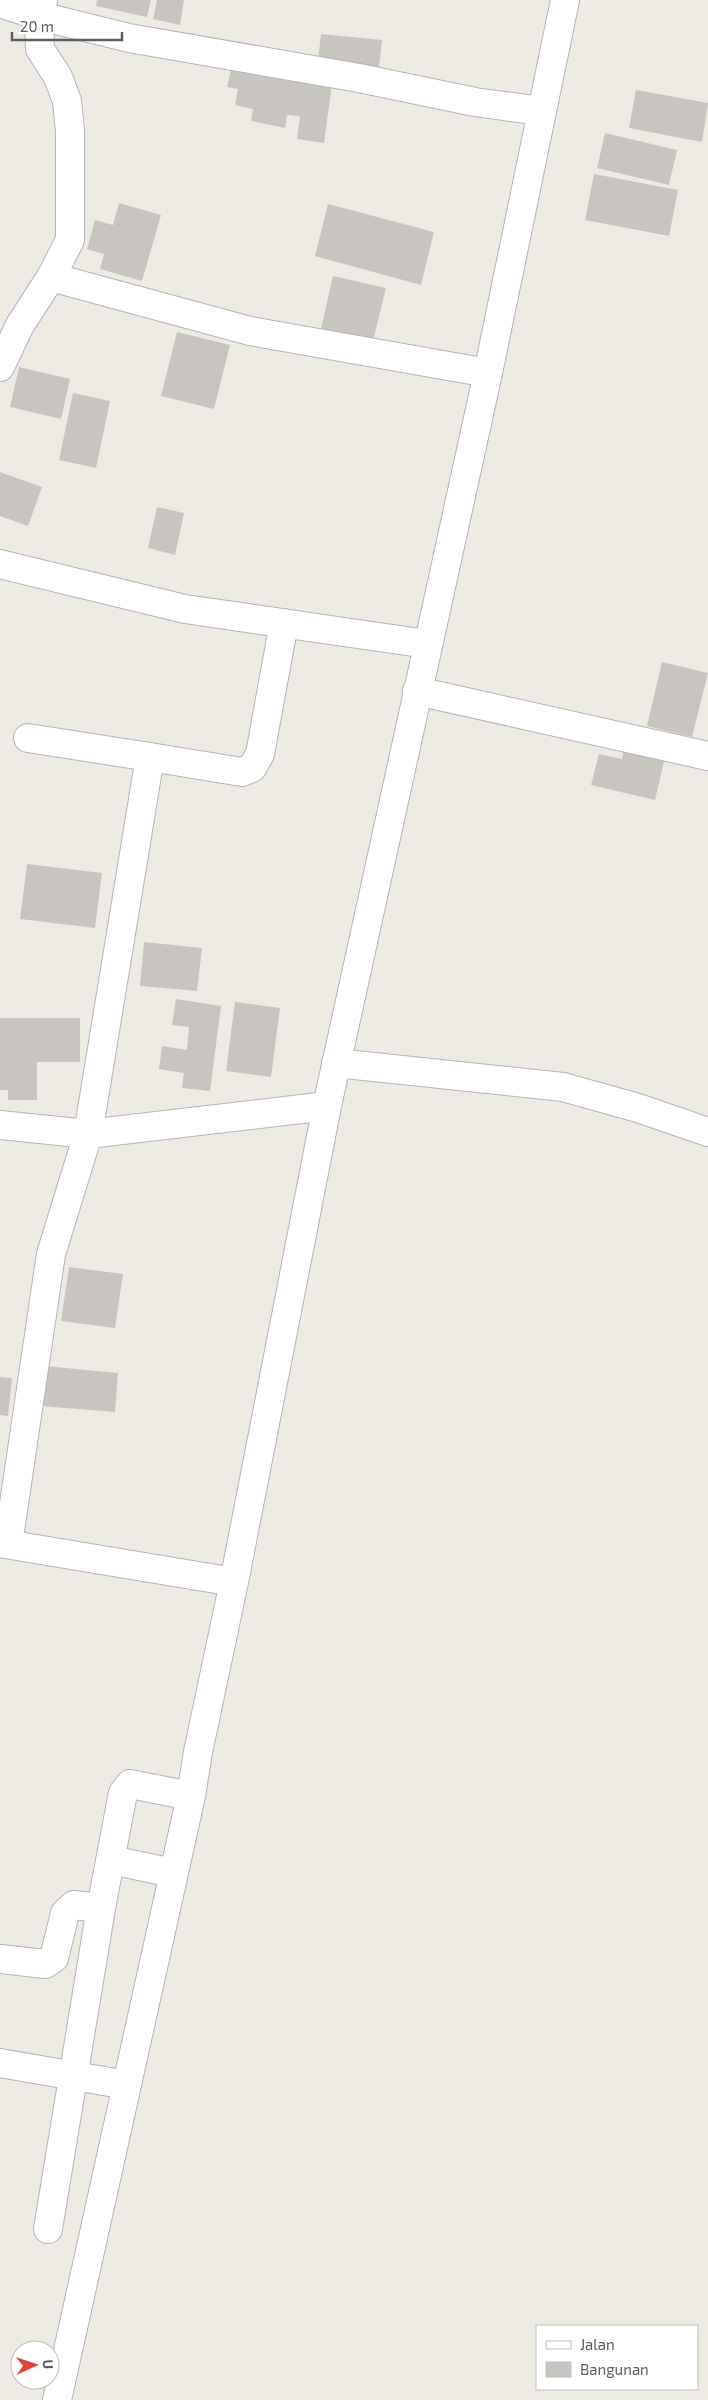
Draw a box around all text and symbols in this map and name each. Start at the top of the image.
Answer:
scale bar [12,10,122,42]
text: 20 m [20,17,54,35]
legend [536,2325,698,2390]
text: Jalan [580,2335,615,2353]
north arrow [10,2340,60,2390]
text: U [40,2359,57,2370]
text: Bangunan [580,2360,649,2378]

